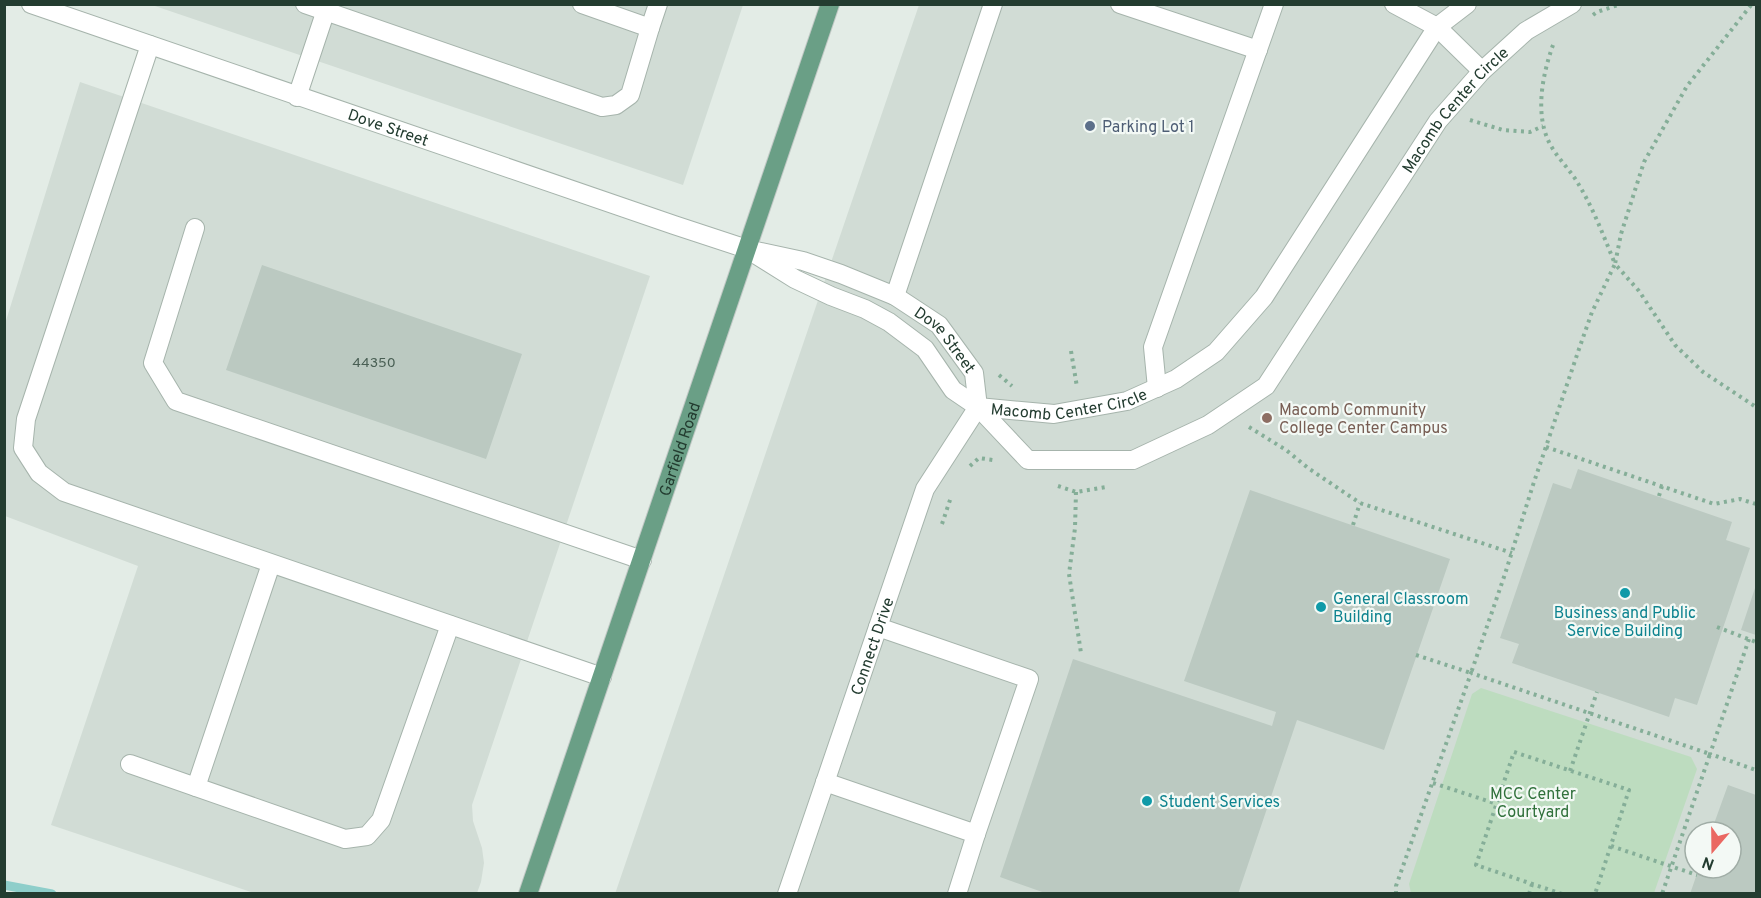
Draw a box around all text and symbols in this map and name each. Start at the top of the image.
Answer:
street label: Macomb Center Circle [1399,44,1514,177]
street label: Dove Street [345,106,431,152]
place label: Parking Lot 1 [1102,118,1195,138]
marker: Parking Lot 1 [1083,119,1097,133]
street label: Dove Street [910,303,979,378]
house number: 44350 [352,355,396,372]
street label: Macomb Center Circle [990,385,1151,426]
street label: Garfield Road [656,400,706,499]
place label: Macomb Community College Center Campus [1279,401,1448,439]
marker: Macomb Community College Center Campus [1260,411,1274,425]
marker: Business and Public Service Building [1618,586,1632,600]
place label: General Classroom Building [1333,590,1468,628]
street label: Connect Drive [847,595,899,698]
marker: General Classroom Building [1314,600,1328,614]
place label: Business and Public Service Building [1554,604,1696,642]
park label: MCC Center Courtyard [1490,785,1576,823]
place label: Student Services [1159,793,1280,813]
marker: Student Services [1140,794,1154,808]
north arrow [1683,820,1743,880]
text: N [1700,851,1717,874]

